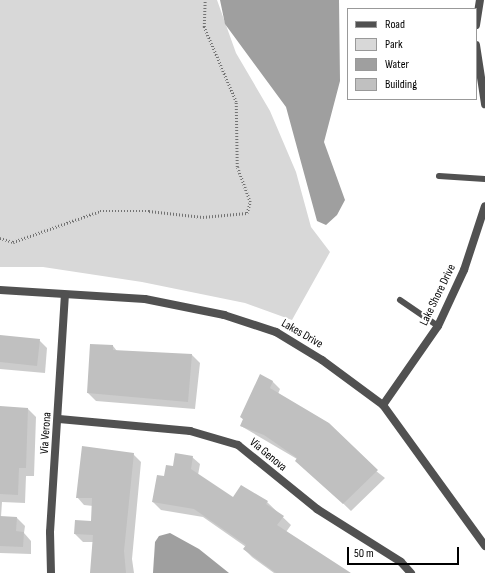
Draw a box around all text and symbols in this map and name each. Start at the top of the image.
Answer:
legend [347,8,477,100]
text: Road [385,17,405,32]
text: Park [385,37,403,52]
text: Water [385,57,409,72]
text: Building [385,77,417,92]
street label: Lake Shore Drive [417,262,459,328]
street label: Lakes Drive [279,316,325,352]
street label: Via Verona [37,412,55,454]
street label: Via Genova [246,435,290,475]
scale bar [349,539,461,565]
text: 50 m [354,546,374,561]

